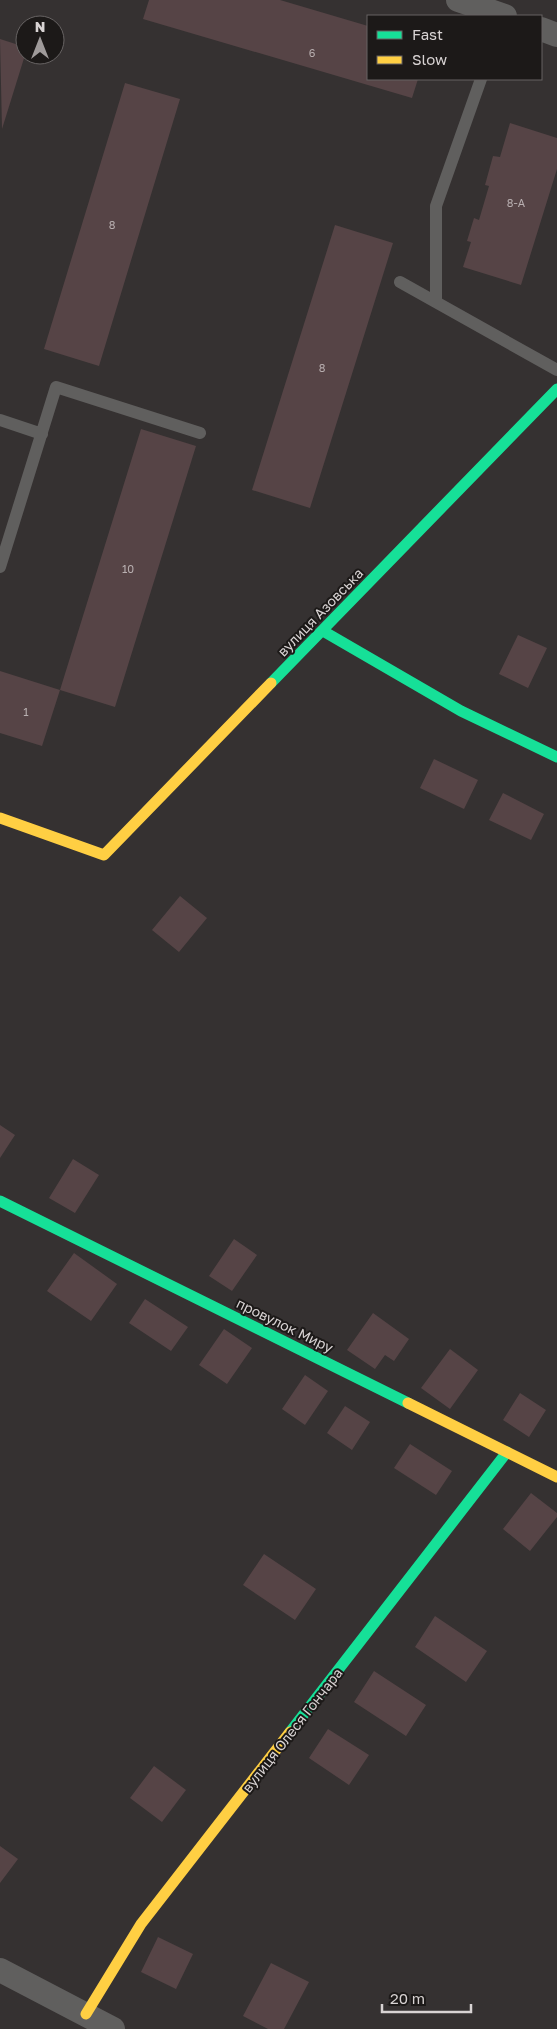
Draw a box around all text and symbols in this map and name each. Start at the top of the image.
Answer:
north arrow [15,15,65,65]
legend [367,15,542,80]
text: N [35,18,45,35]
text: Fast [412,25,443,43]
house number: 6 [309,46,316,59]
text: Slow [412,50,447,68]
house number: 8-А [507,196,526,209]
house number: 8 [109,218,116,231]
house number: 8 [319,361,326,374]
house number: 10 [122,562,134,575]
street label: вулиця Азовська [274,564,366,660]
house number: 1 [23,705,29,718]
street label: провулок Миру [234,1294,336,1356]
street label: вулиця Олеся Гончара [238,1664,346,1796]
scale bar [382,1982,471,2014]
text: 20 m [390,1989,425,2007]

